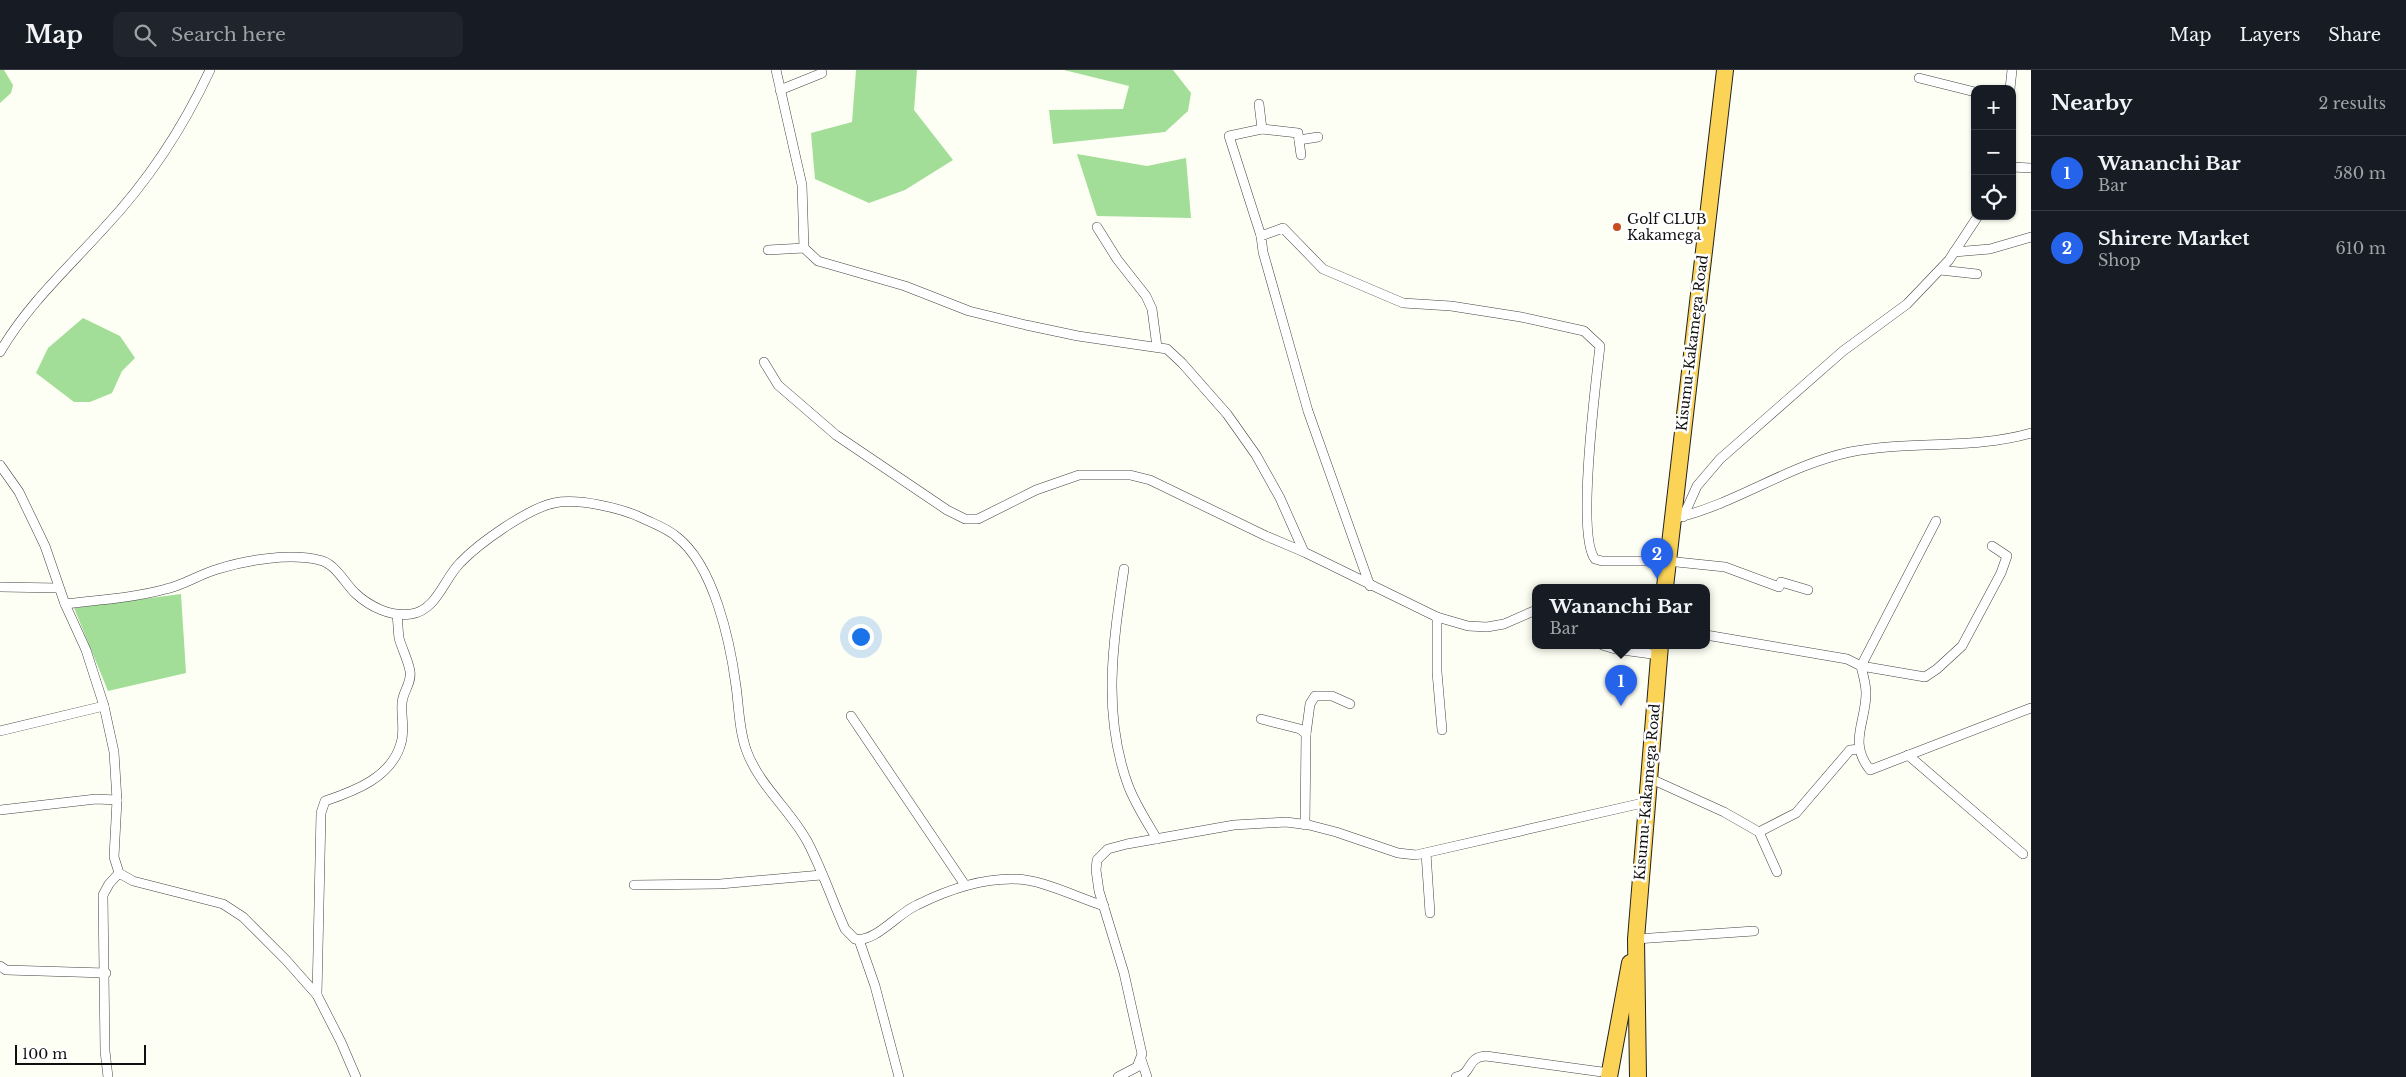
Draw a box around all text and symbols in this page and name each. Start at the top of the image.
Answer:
search box [113,12,463,57]
text: Map [25,20,83,49]
icon: search [131,21,159,49]
text: Search here [171,23,286,46]
text: Map [2170,24,2211,46]
text: Layers [2239,24,2300,46]
text: Share [2328,24,2381,46]
map controls [1971,85,2016,220]
button: + [1971,85,2016,130]
text: Nearby [2051,90,2132,116]
text: 2 results [2318,93,2386,113]
button: − [1971,130,2016,175]
text: Wananchi Bar [2098,152,2241,175]
text: 1 [2064,163,2070,183]
text: 580 m [2334,163,2386,183]
button: locate [1971,175,2016,220]
text: Bar [2098,175,2127,195]
place label: Golf CLUB Kakamega [1627,210,1707,244]
marker: Golf CLUB Kakamega [1611,221,1623,233]
text: Shirere Market [2098,227,2250,250]
text: 2 [2062,238,2072,258]
text: 610 m [2335,238,2386,258]
text: Shop [2098,250,2141,270]
street label: Kisumu-Kakamega Road [1672,253,1712,432]
pin: 2 [1641,538,1673,579]
popup [1532,584,1710,649]
text: Wananchi Bar [1550,595,1692,618]
text: Bar [1550,618,1578,638]
your location [848,624,874,650]
pin: 1 [1605,665,1637,706]
street label: Kisumu-Kakamega Road [1630,702,1664,881]
scale bar [15,1042,146,1065]
text: 100 m [22,1045,67,1063]

